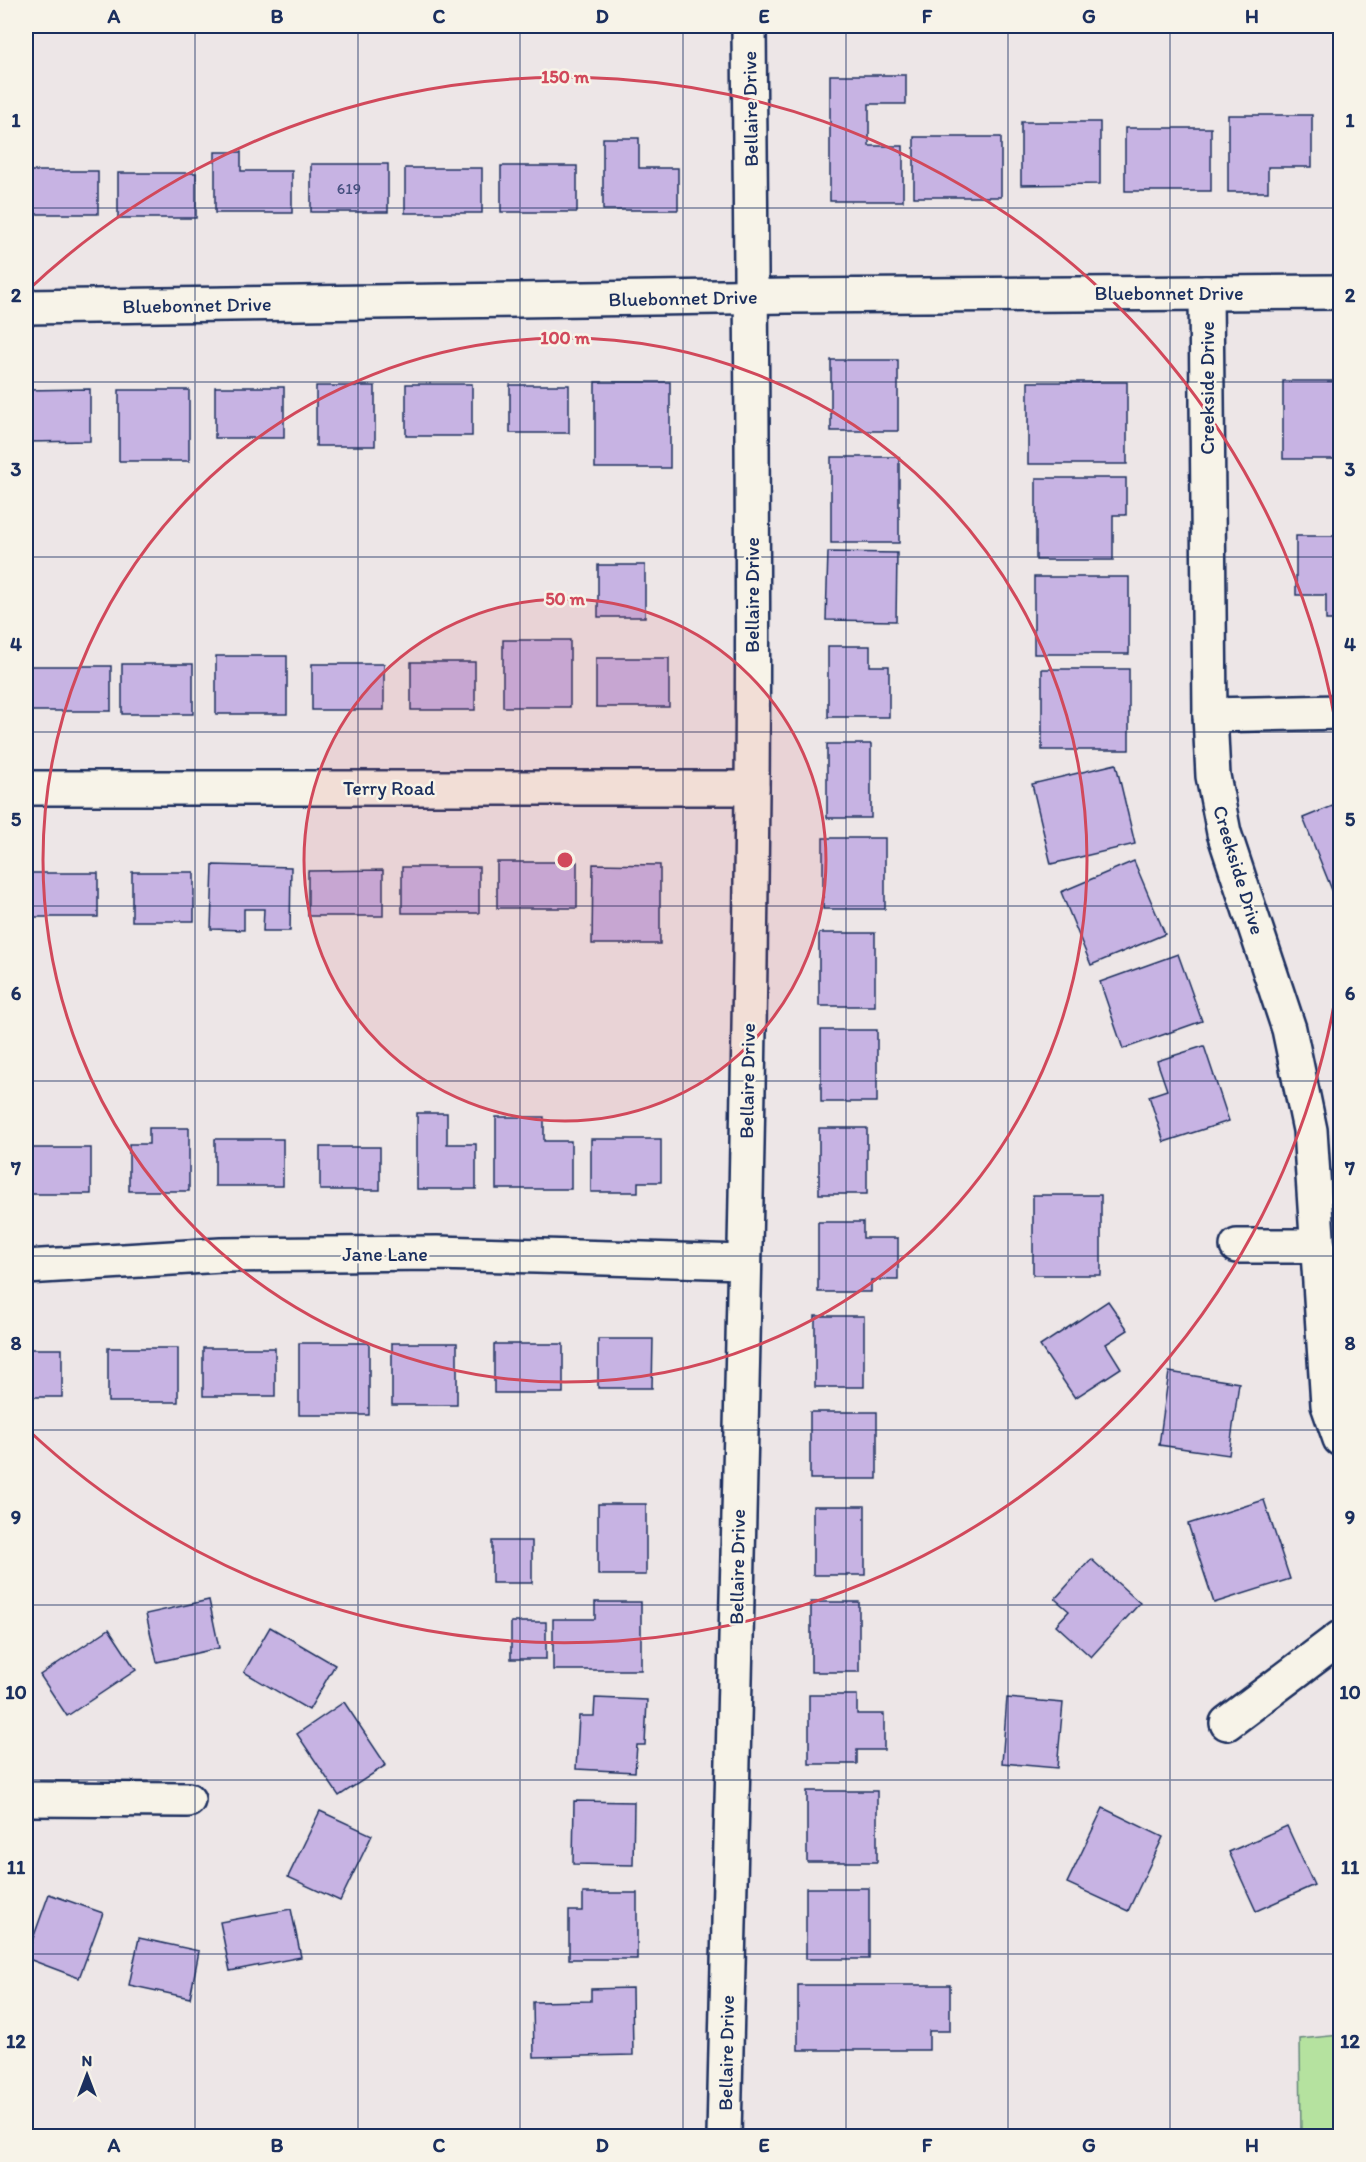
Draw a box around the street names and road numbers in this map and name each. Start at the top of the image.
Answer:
street label: Bellaire Drive [737,51,763,167]
street label: Bluebonnet Drive [1094,281,1244,305]
street label: Bluebonnet Drive [608,285,758,311]
street label: Bluebonnet Drive [122,292,272,318]
street label: Creekside Drive [1195,321,1219,455]
street label: Bellaire Drive [740,537,764,653]
street label: Terry Road [343,776,435,800]
street label: Creekside Drive [1208,803,1270,937]
street label: Bellaire Drive [734,1023,760,1139]
street label: Jane Lane [342,1242,428,1266]
street label: Bellaire Drive [724,1509,750,1625]
street label: Bellaire Drive [713,1995,739,2111]

